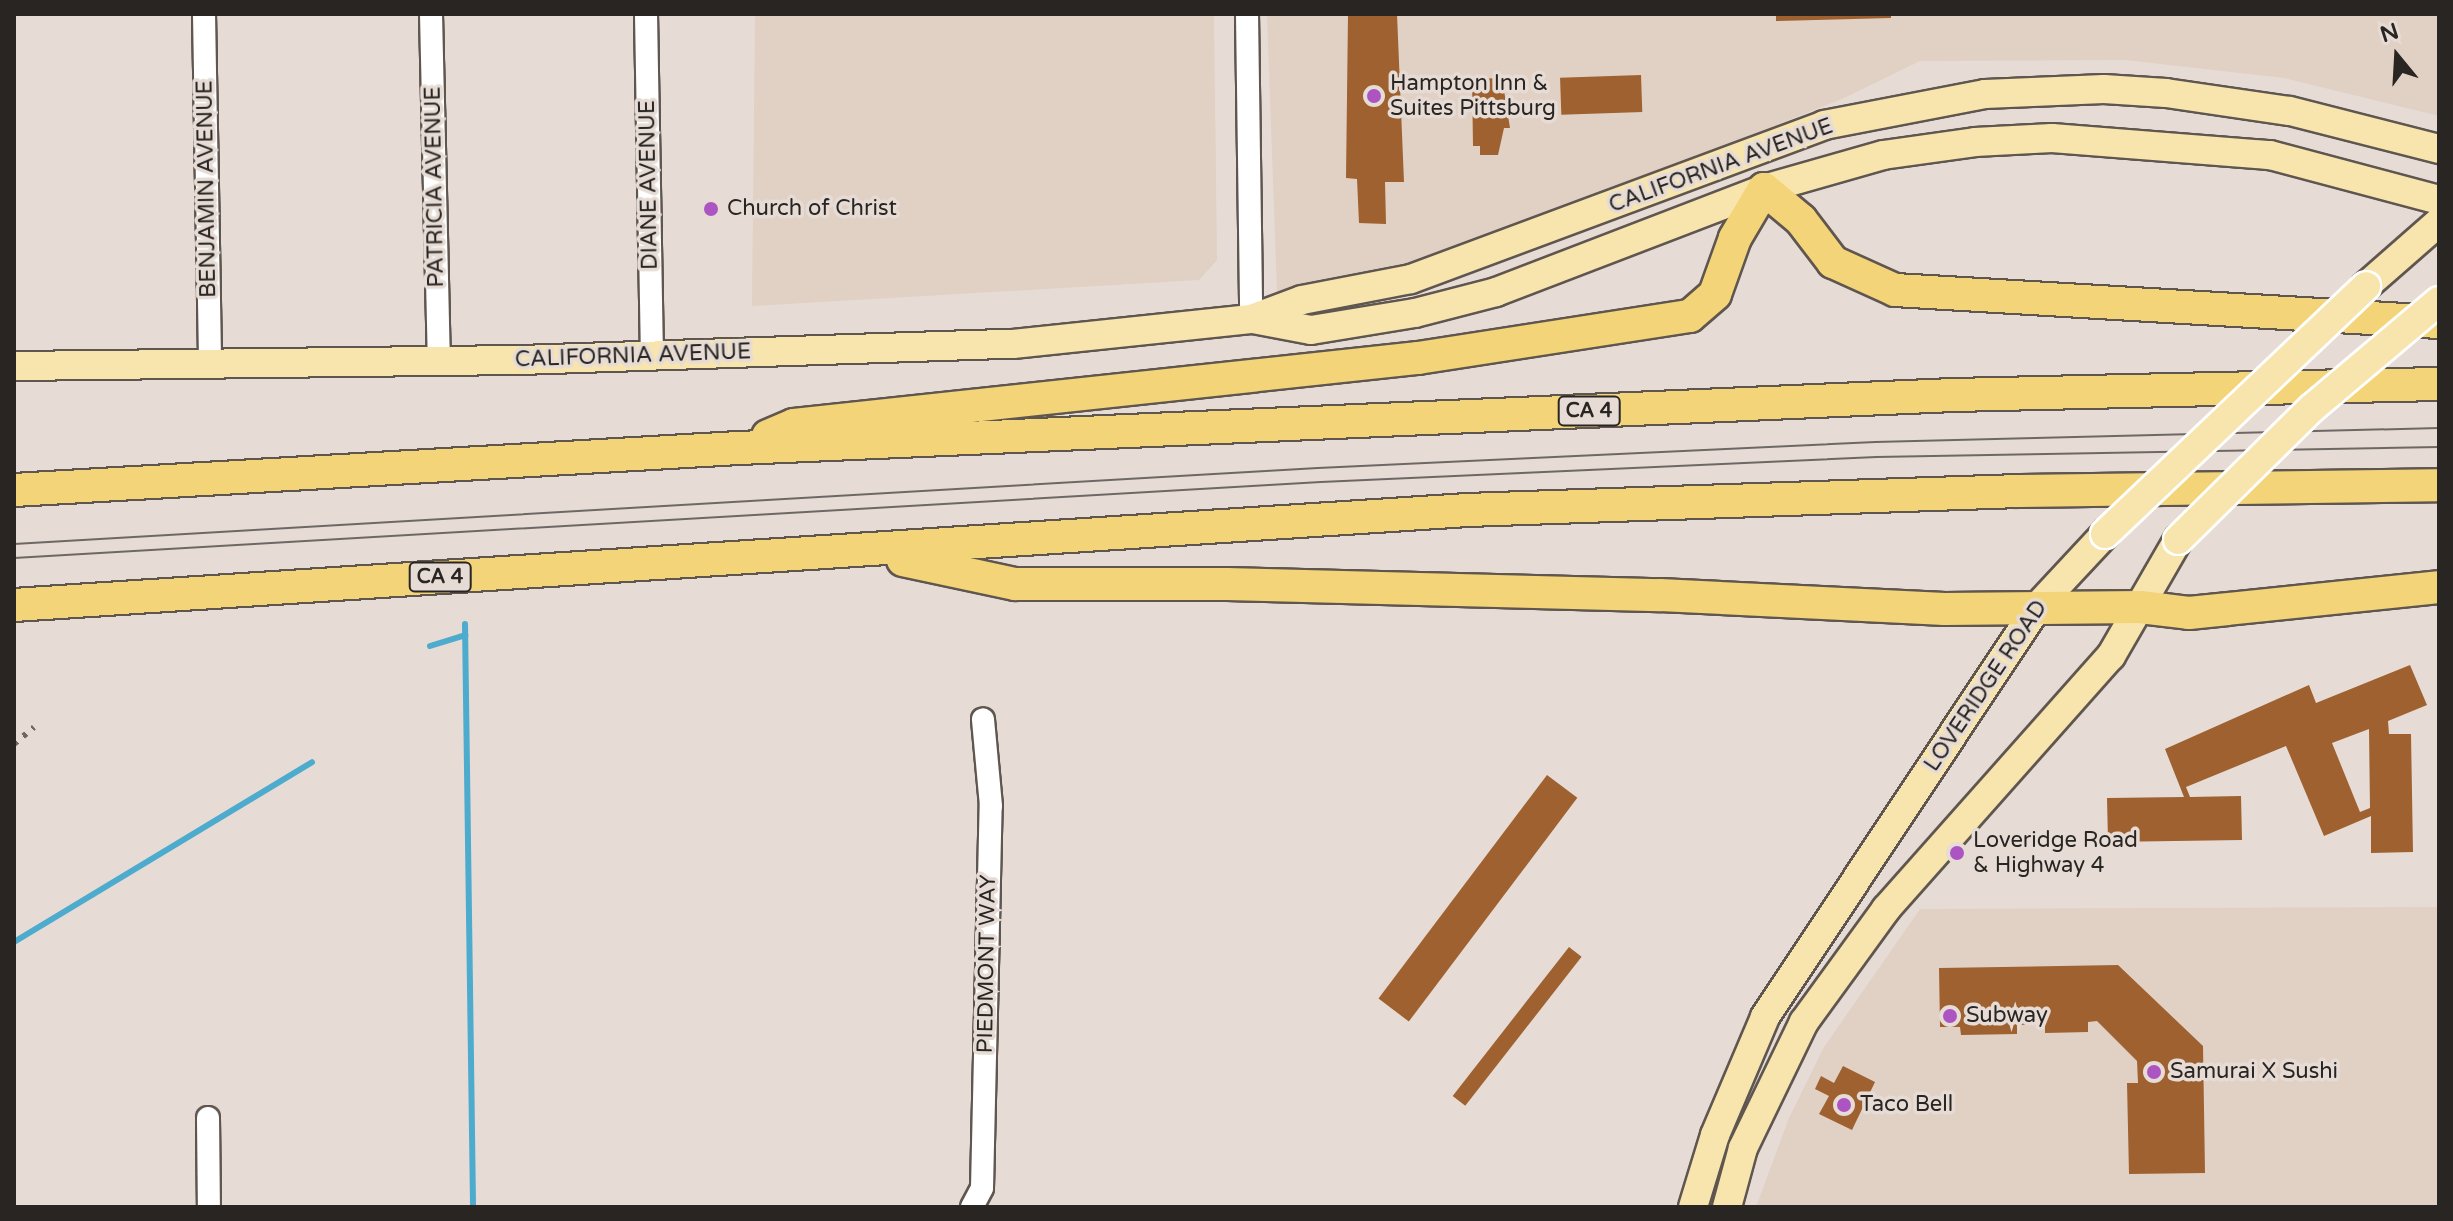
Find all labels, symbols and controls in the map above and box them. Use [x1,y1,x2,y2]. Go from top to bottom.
north arrow [2357,16,2437,96]
text: N [2377,18,2402,48]
place label: Hampton Inn & Suites Pittsburg [1390,70,1556,122]
street label: BENJAMIN AVENUE [192,80,222,298]
street label: PATRICIA AVENUE [420,86,450,288]
marker: Hampton Inn & Suites Pittsburg [1365,87,1383,105]
street label: DIANE AVENUE [634,100,664,270]
street label: CALIFORNIA AVENUE [1605,113,1837,219]
place label: Church of Christ [727,196,897,222]
marker: Church of Christ [702,200,720,218]
street label: CALIFORNIA AVENUE [514,339,752,373]
road number: CA 4 [1557,395,1621,427]
road number: CA 4 [408,561,472,593]
street label: LOVERIDGE ROAD [1919,595,2053,777]
place label: Loveridge Road & Highway 4 [1973,827,2138,878]
marker: Loveridge Road & Highway 4 [1948,844,1966,862]
street label: PIEDMONT WAY [972,874,1002,1054]
place label: Subway [1966,1003,2048,1029]
marker: Subway [1941,1007,1959,1025]
place label: Samurai X Sushi [2170,1059,2338,1085]
marker: Samurai X Sushi [2145,1063,2163,1081]
place label: Taco Bell [1860,1092,1953,1118]
marker: Taco Bell [1835,1096,1853,1114]

